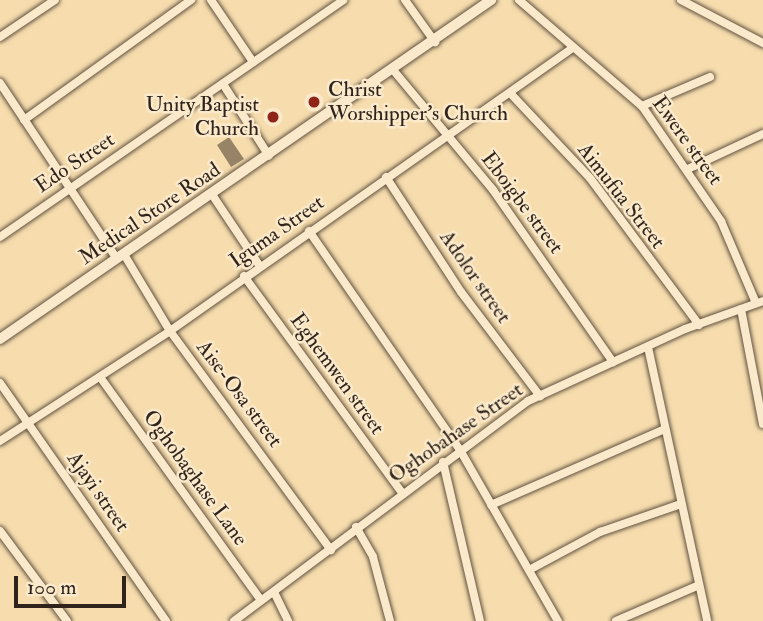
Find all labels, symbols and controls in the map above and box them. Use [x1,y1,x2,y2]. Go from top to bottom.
place label: Christ Worshipper's Church [328,77,508,127]
place label: Unity Baptist Church [146,92,259,142]
street label: Ewere street [646,92,728,190]
marker: Christ Worshipper's Church [306,94,322,110]
marker: Unity Baptist Church [265,109,281,125]
street label: Edo Street [30,127,120,199]
street label: Aimufua Street [572,138,670,254]
street label: Eboigbe street [476,147,568,259]
street label: Medical Store Road [75,157,225,271]
street label: Iguma Street [225,190,329,274]
street label: Adolor street [434,226,516,328]
street label: Eghemwen street [284,308,390,440]
street label: Aise-Osa street [191,336,287,452]
street label: Oghobahase Street [384,377,528,489]
street label: Oghobaghase Lane [137,405,253,551]
street label: Ajayi street [61,447,135,537]
scale bar [18,562,130,606]
text: 100 m [27,574,77,601]

